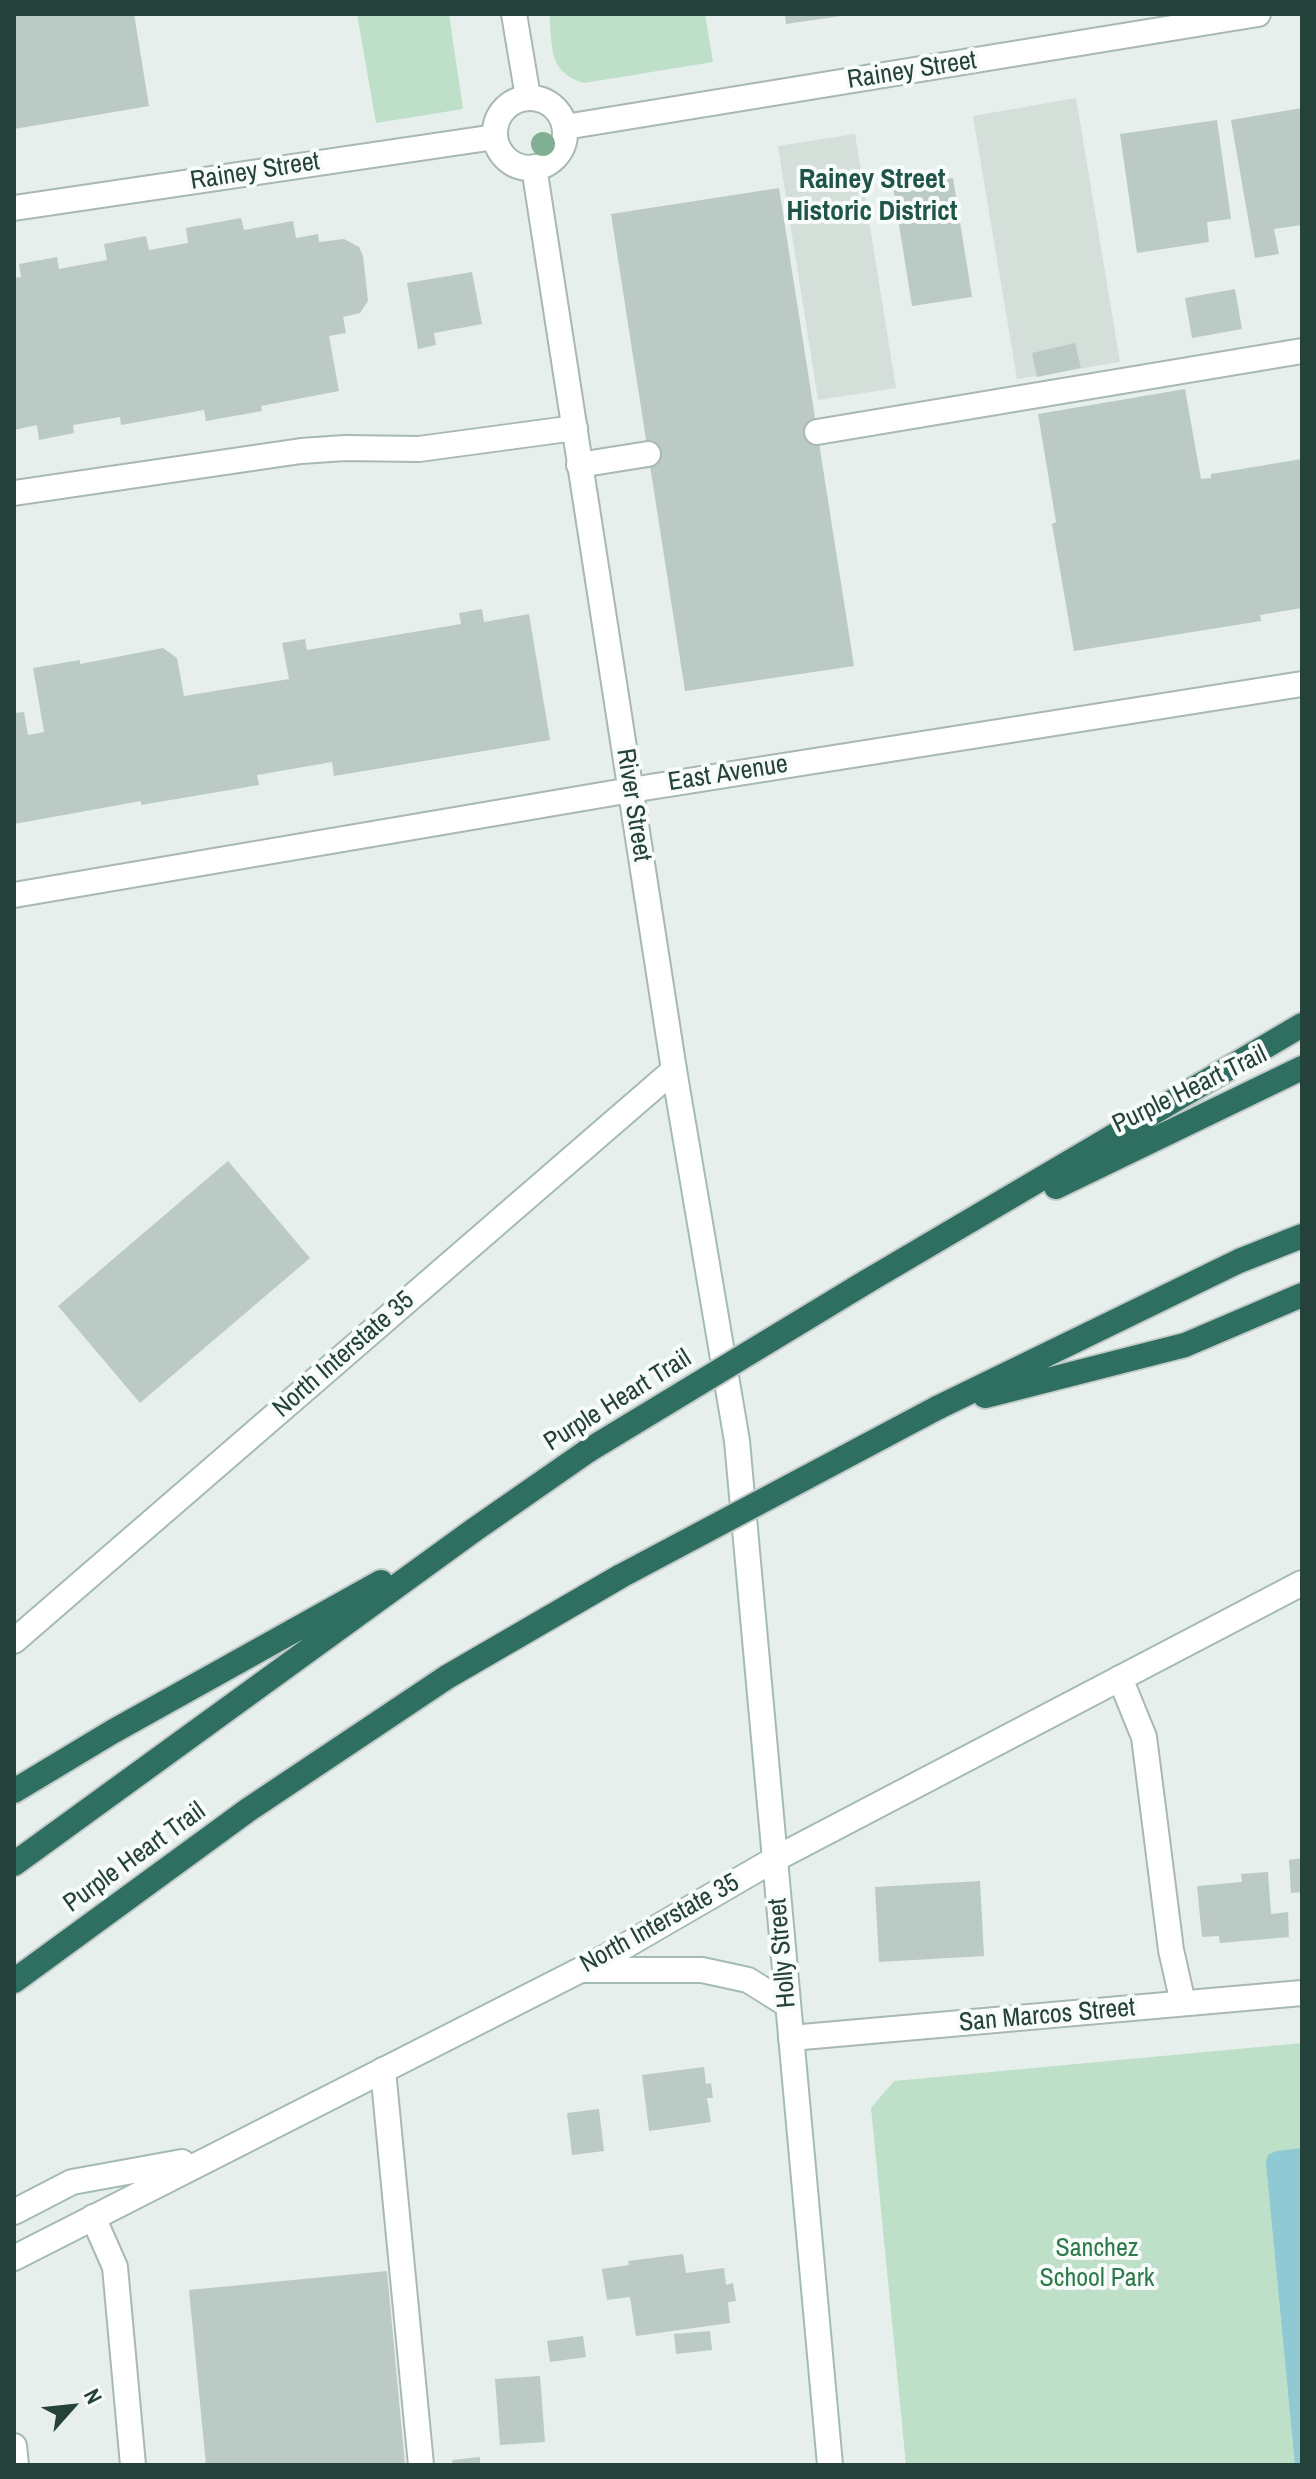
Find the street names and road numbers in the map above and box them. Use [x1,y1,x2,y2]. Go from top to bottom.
street label: Rainey Street [845,45,979,97]
street label: Rainey Street [188,146,322,198]
street label: River Street [609,746,657,864]
street label: East Avenue [666,749,790,799]
street label: Purple Heart Trail [1108,1039,1272,1141]
street label: North Interstate 35 [267,1285,421,1425]
street label: Purple Heart Trail [539,1343,697,1459]
street label: Purple Heart Trail [58,1796,212,1920]
street label: North Interstate 35 [575,1868,745,1980]
street label: Holly Street [763,1897,803,2009]
street label: San Marcos Street [958,1993,1136,2039]

